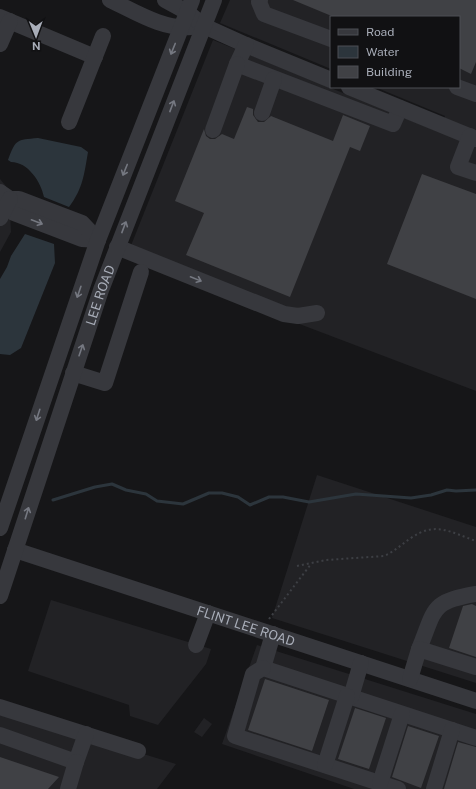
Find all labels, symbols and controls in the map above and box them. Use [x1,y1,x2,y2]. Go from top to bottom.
north arrow [16,16,56,56]
legend [330,16,460,88]
text: Road [366,25,394,39]
text: N [32,40,41,52]
one-way arrow [169,43,176,55]
text: Water [366,45,400,59]
text: Building [366,65,412,79]
one-way arrow [169,101,176,113]
one-way arrow [121,164,129,176]
one-way arrow [30,219,42,227]
one-way arrow [121,222,129,234]
street label: LEE ROAD [82,263,118,327]
one-way arrow [190,275,202,283]
one-way arrow [75,285,83,297]
one-way arrow [77,344,85,356]
one-way arrow [33,409,41,421]
one-way arrow [24,507,31,520]
street label: FLINT LEE ROAD [195,603,297,649]

